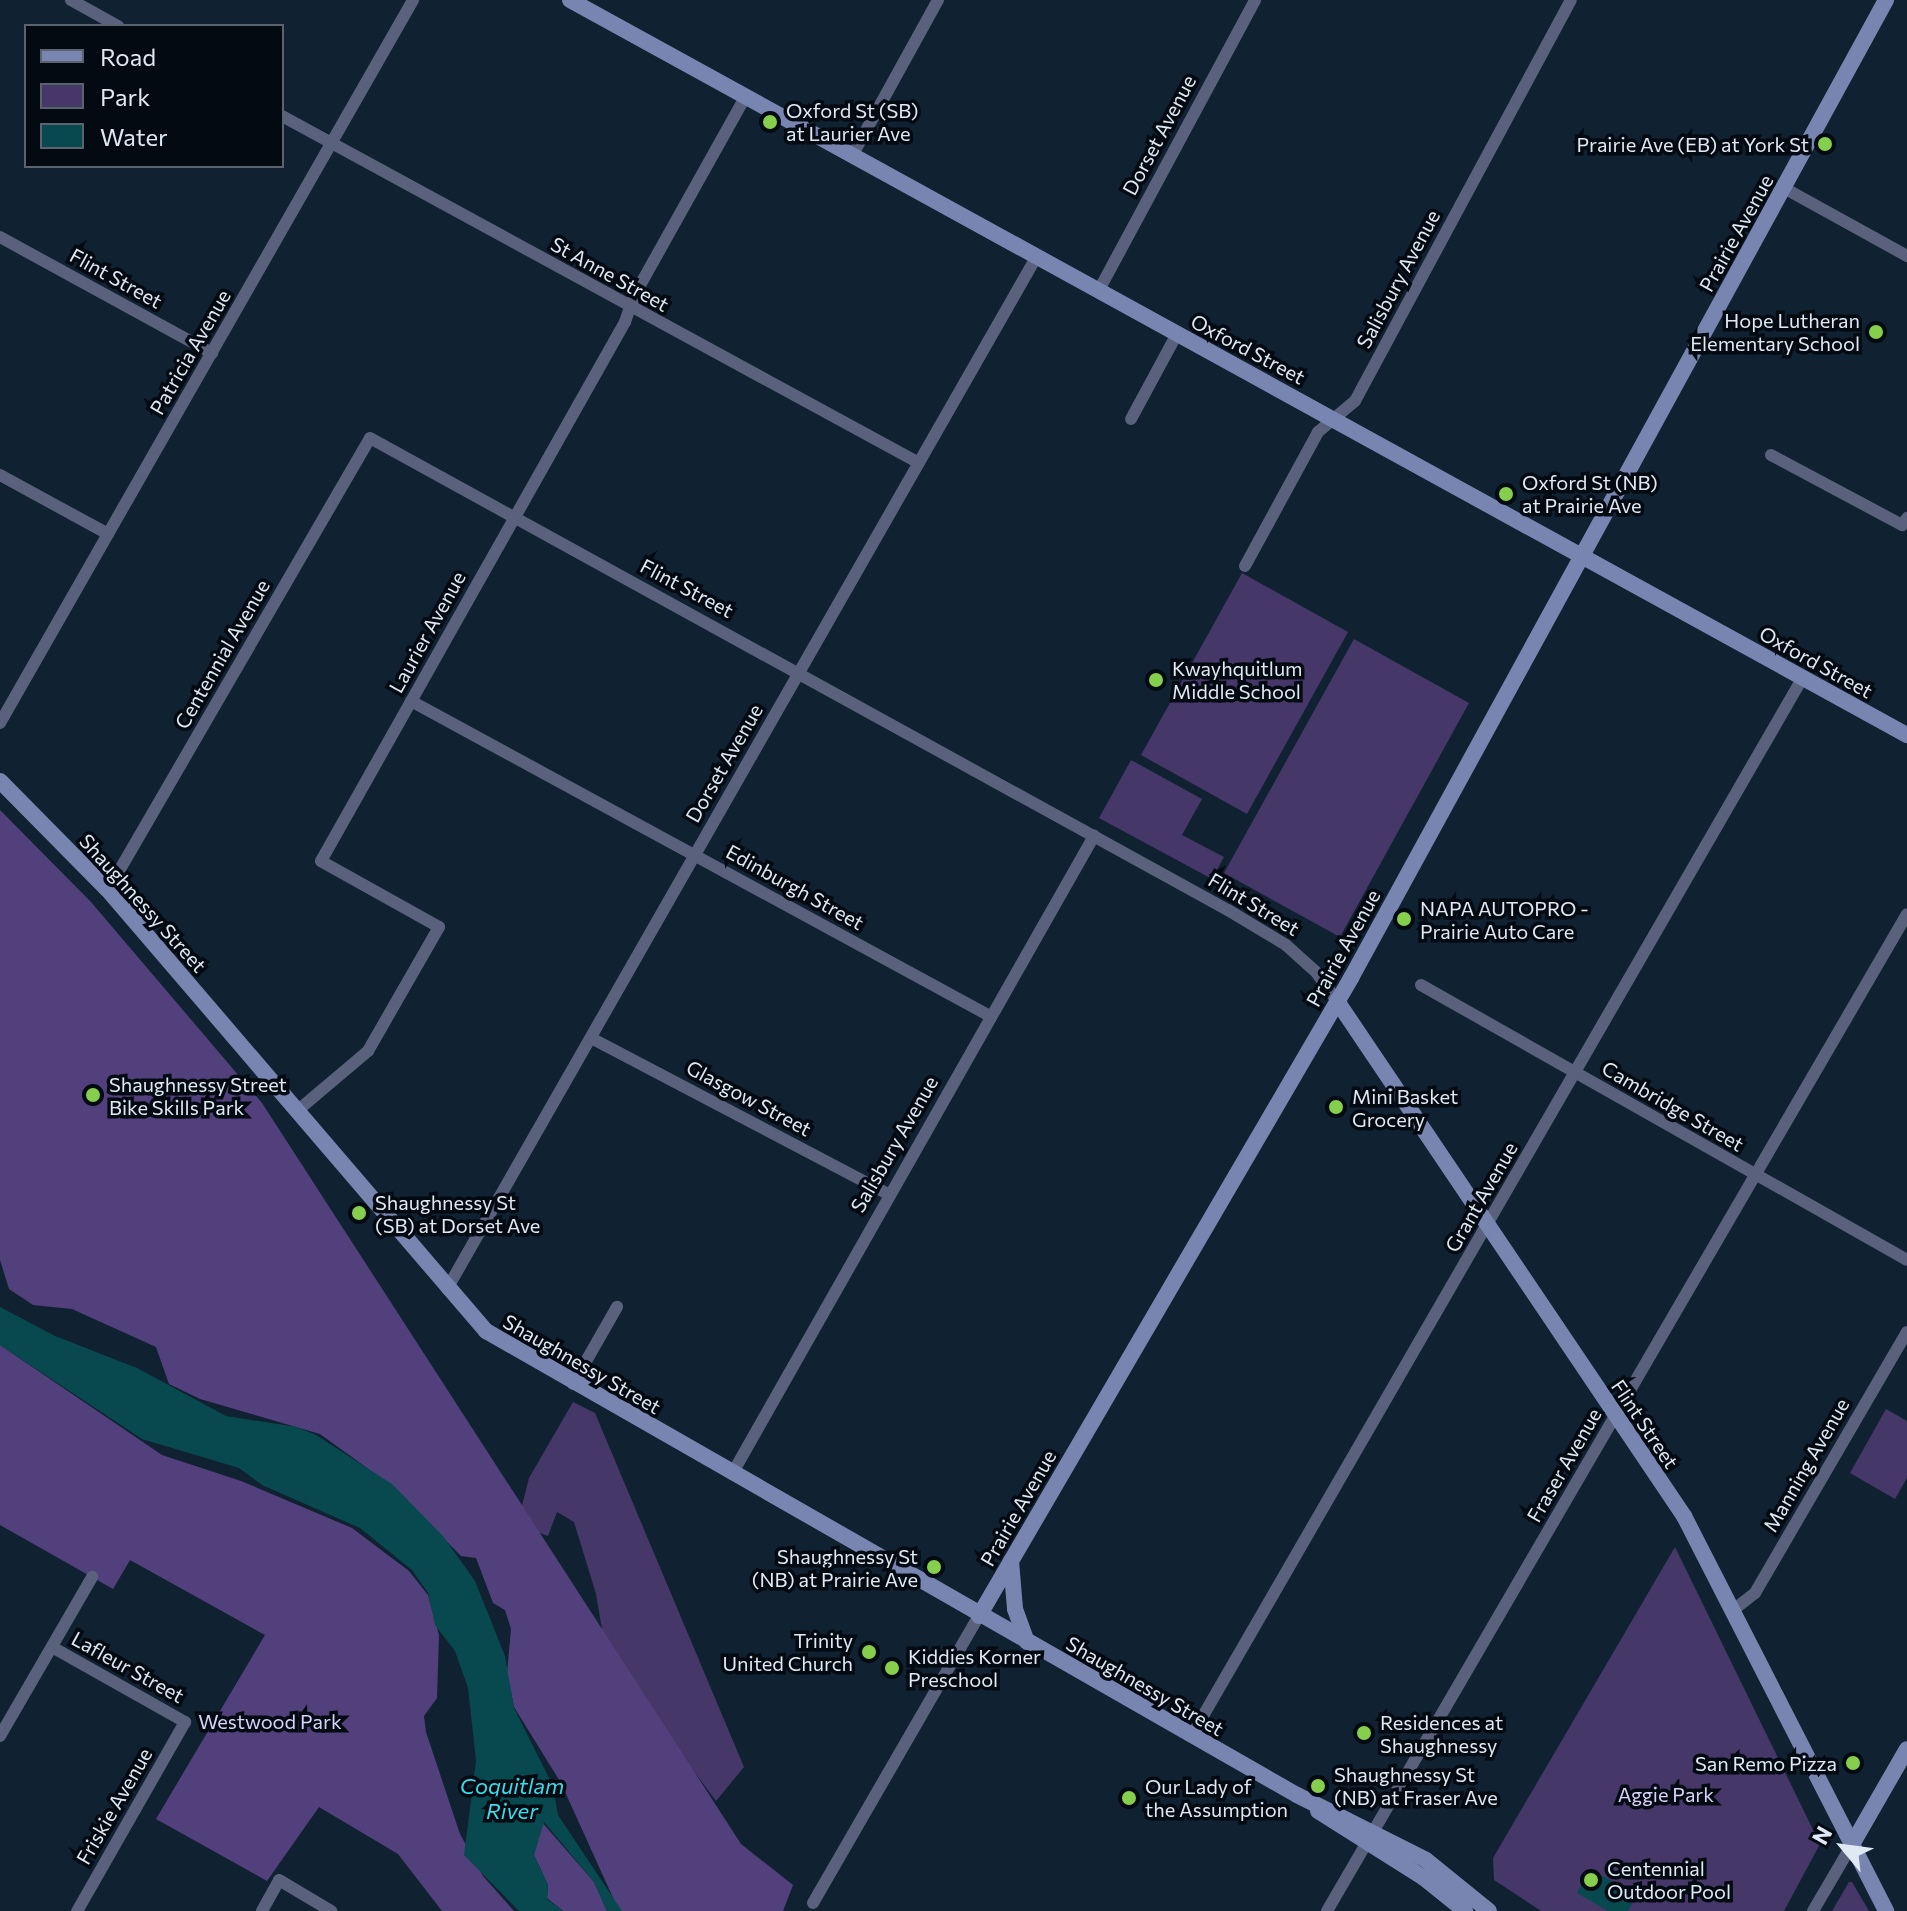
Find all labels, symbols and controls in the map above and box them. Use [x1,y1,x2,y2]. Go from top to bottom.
legend [24,24,284,168]
text: Road [100,42,156,71]
street label: Dorset Avenue [1117,71,1201,199]
text: Park [100,82,150,111]
place label: Oxford St (SB) at Laurier Ave [786,98,918,145]
marker: Oxford St (SB) at Laurier Ave [761,113,779,131]
text: Water [100,122,168,151]
place label: Prairie Ave (EB) at York St [1577,132,1809,156]
marker: Prairie Ave (EB) at York St [1816,135,1834,153]
street label: Prairie Avenue [1694,170,1778,296]
street label: Salisbury Avenue [1351,206,1445,352]
street label: St Anne Street [547,232,673,316]
street label: Flint Street [66,243,166,313]
street label: Patricia Avenue [145,285,235,419]
place label: Hope Lutheran Elementary School [1690,308,1860,355]
street label: Oxford Street [1187,309,1309,389]
marker: Hope Lutheran Elementary School [1867,323,1885,341]
place label: Oxford St (NB) at Prairie Ave [1522,470,1658,517]
marker: Oxford St (NB) at Prairie Ave [1497,485,1515,503]
street label: Flint Street [636,554,738,622]
street label: Laurier Avenue [384,567,470,697]
street label: Centennial Avenue [170,575,274,733]
street label: Oxford Street [1755,621,1877,703]
place label: Kwayhquitlum Middle School [1172,656,1302,703]
marker: Kwayhquitlum Middle School [1147,671,1165,689]
street label: Dorset Avenue [680,700,768,826]
street label: Shaughnessy Street [75,829,211,977]
street label: Edinburgh Street [722,839,868,935]
street label: Flint Street [1204,868,1304,940]
street label: Prairie Avenue [1301,885,1385,1011]
place label: NAPA AUTOPRO - Prairie Auto Care [1420,896,1589,943]
marker: NAPA AUTOPRO - Prairie Auto Care [1395,910,1413,928]
street label: Glasgow Street [682,1055,816,1141]
street label: Cambridge Street [1598,1056,1748,1156]
place label: Shaughnessy Street Bike Skills Park [109,1072,287,1119]
street label: Salisbury Avenue [845,1072,943,1216]
place label: Mini Basket Grocery [1352,1084,1458,1131]
marker: Shaughnessy Street Bike Skills Park [84,1086,102,1104]
marker: Mini Basket Grocery [1327,1098,1345,1116]
street label: Grant Avenue [1440,1138,1522,1256]
place label: Shaughnessy St (SB) at Dorset Ave [375,1190,540,1237]
marker: Shaughnessy St (SB) at Dorset Ave [350,1204,368,1222]
street label: Shaughnessy Street [499,1309,665,1419]
street label: Flint Street [1607,1375,1683,1473]
street label: Manning Avenue [1758,1394,1854,1536]
street label: Fraser Avenue [1522,1404,1606,1526]
street label: Prairie Avenue [975,1446,1061,1570]
place label: Shaughnessy St (NB) at Prairie Ave [752,1544,918,1591]
marker: Shaughnessy St (NB) at Prairie Ave [925,1558,943,1576]
street label: Lafleur Street [68,1626,188,1708]
place label: Trinity United Church [722,1628,853,1675]
street label: Shaughnessy Street [1062,1631,1228,1741]
marker: Trinity United Church [860,1643,878,1661]
place label: Kiddies Korner Preschool [908,1644,1041,1691]
marker: Kiddies Korner Preschool [883,1659,901,1677]
park label: Westwood Park [198,1709,342,1733]
place label: Residences at Shaughnessy [1380,1710,1503,1757]
marker: Residences at Shaughnessy [1355,1724,1373,1742]
street label: Friskie Avenue [71,1744,157,1868]
place label: San Remo Pizza [1695,1751,1837,1775]
marker: San Remo Pizza [1844,1754,1862,1772]
place label: Shaughnessy St (NB) at Fraser Ave [1334,1762,1498,1809]
water label: Coquitlam River [460,1772,564,1824]
place label: Our Lady of the Assumption [1145,1774,1288,1821]
marker: Shaughnessy St (NB) at Fraser Ave [1309,1777,1327,1795]
park label: Aggie Park [1618,1782,1714,1806]
marker: Our Lady of the Assumption [1120,1789,1138,1807]
north arrow [1803,1807,1883,1887]
text: N [1806,1821,1837,1849]
place label: Centennial Outdoor Pool [1607,1856,1731,1903]
marker: Centennial Outdoor Pool [1582,1871,1600,1889]

